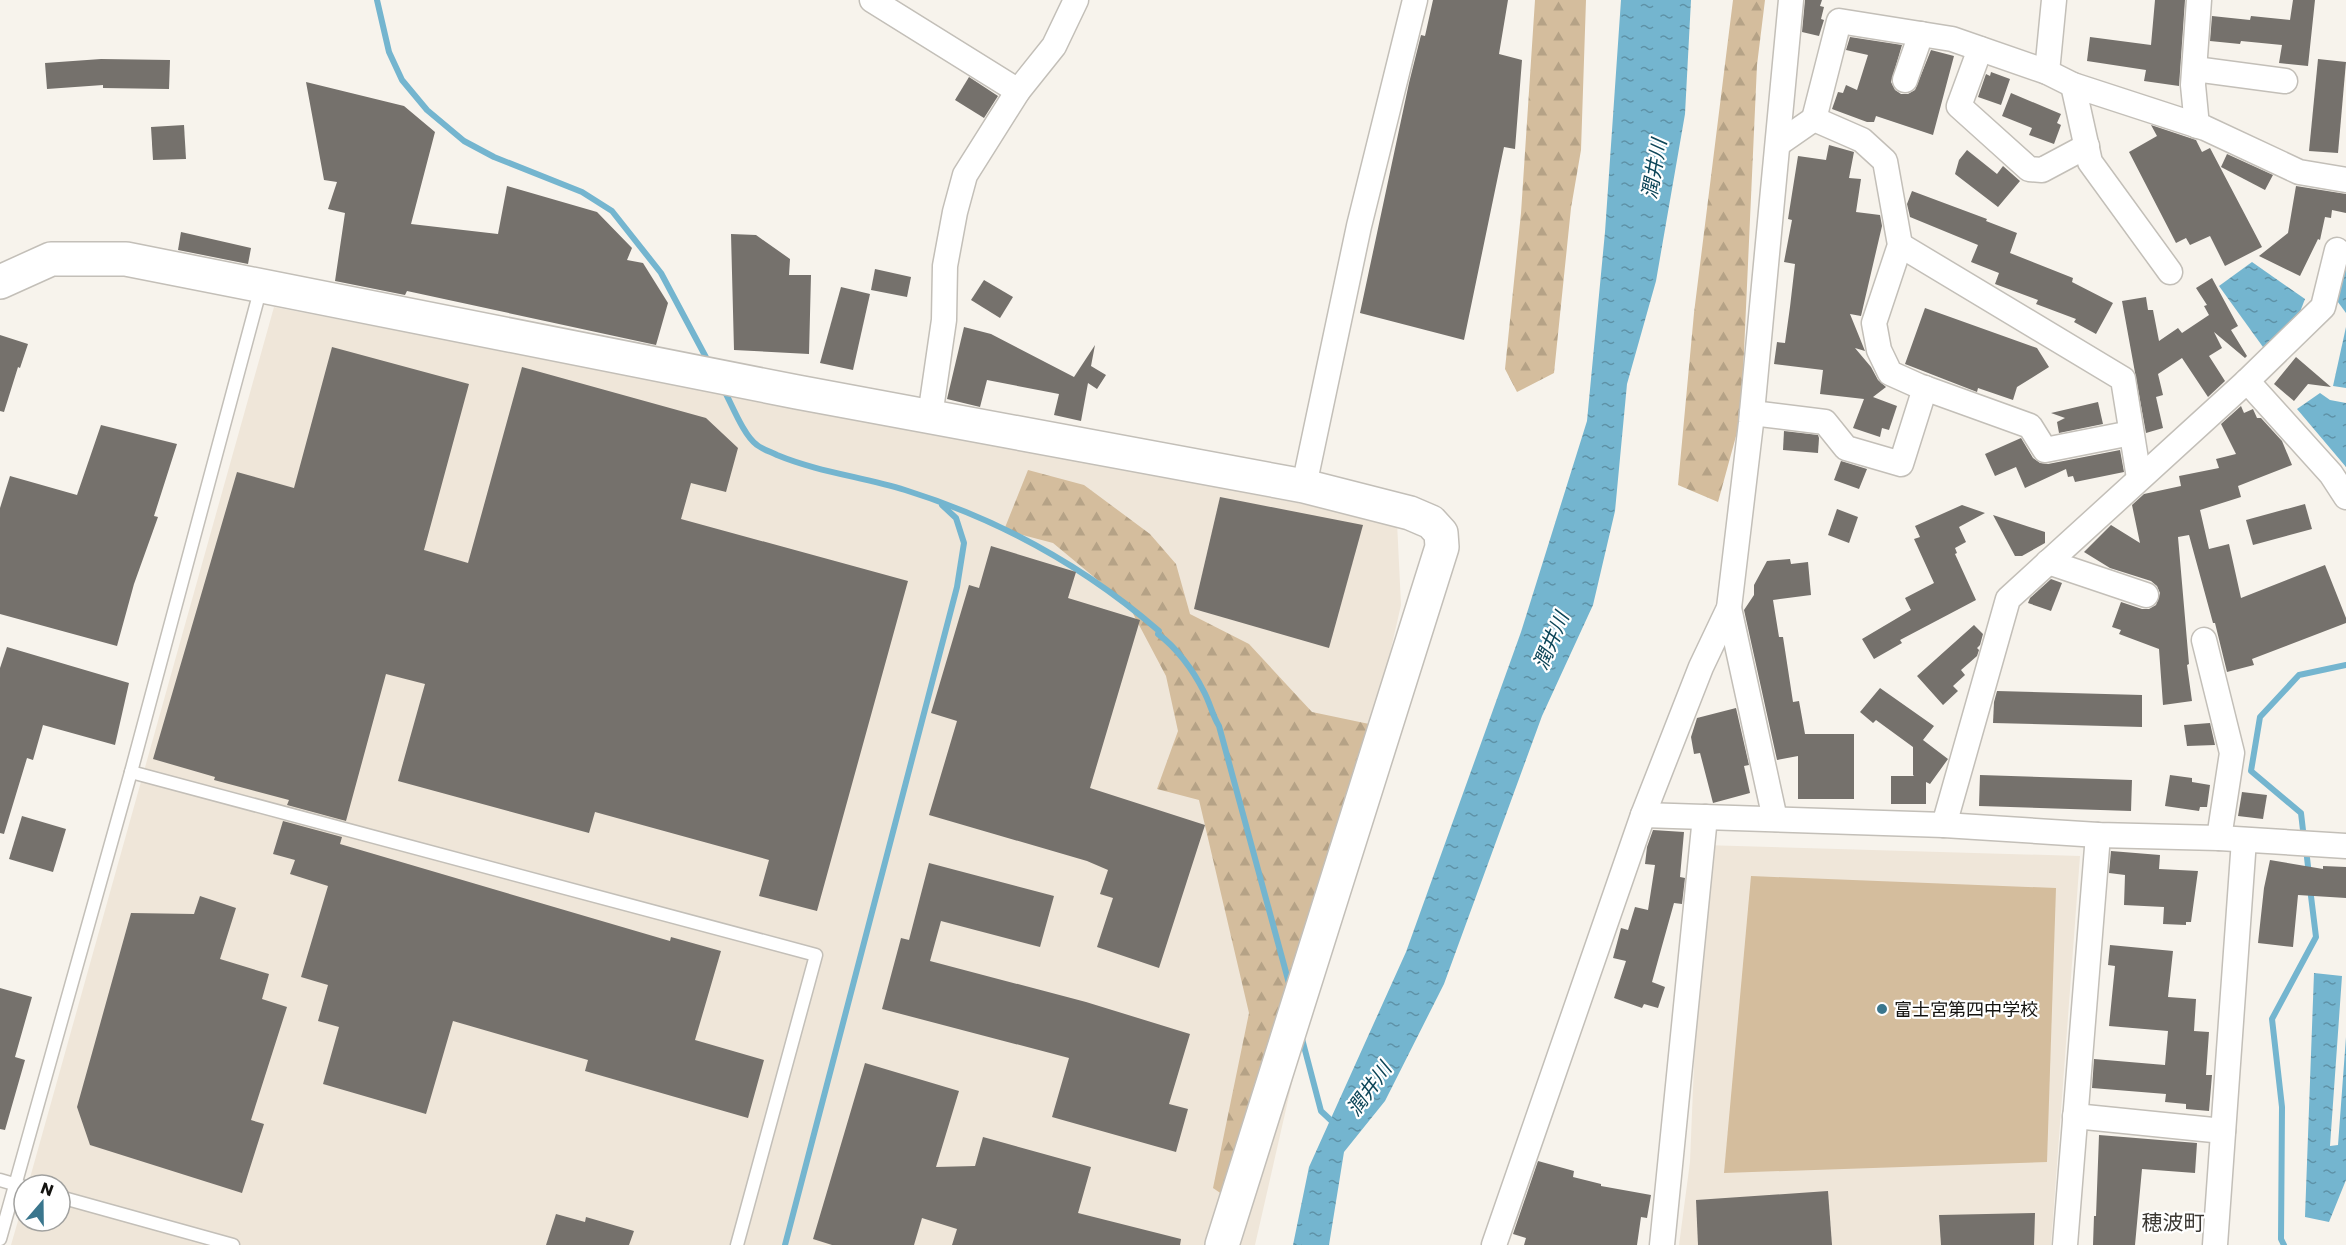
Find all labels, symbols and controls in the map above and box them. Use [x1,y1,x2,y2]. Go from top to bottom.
water label: 潤井川 [1635,135,1673,201]
water label: 潤井川 [1526,606,1576,674]
place label: 富士宮第四中学校 [1894,997,2038,1022]
marker: 富士宮第四中学校 [1875,1002,1889,1016]
water label: 潤井川 [1340,1055,1399,1121]
north arrow [12,1173,72,1233]
text: N [37,1177,57,1202]
district label: 穂波町 [2142,1208,2205,1237]

